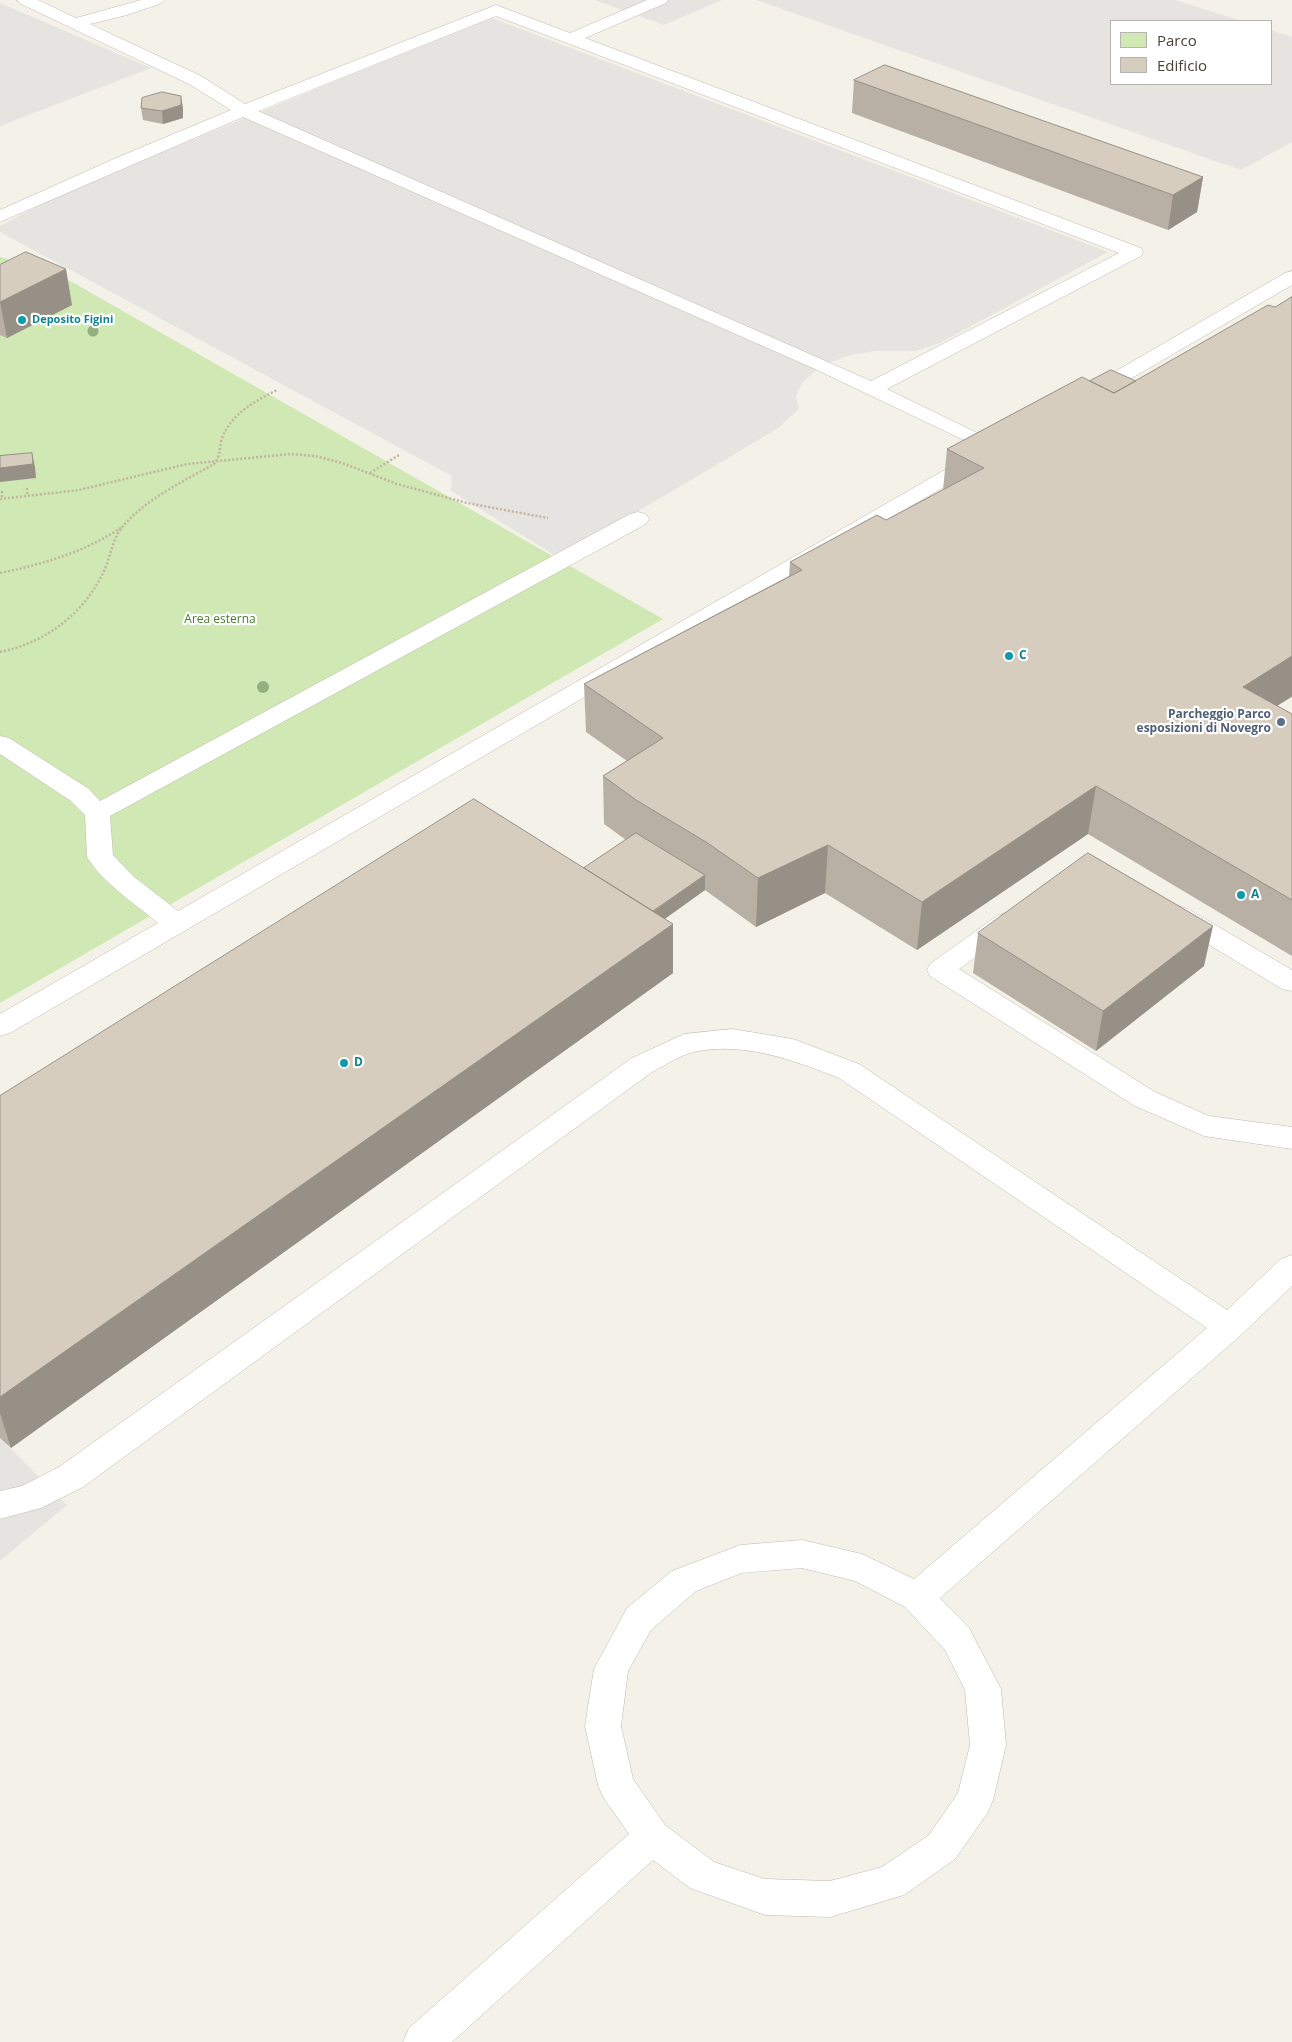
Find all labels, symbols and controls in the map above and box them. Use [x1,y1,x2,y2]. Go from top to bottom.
legend [1110,20,1272,85]
text: Parco [1157,30,1197,50]
text: Edificio [1157,55,1207,75]
place label: Deposito Figini [32,313,113,327]
marker: Deposito Figini [16,314,28,326]
park label: Area esterna [184,613,256,627]
place label: C [1019,649,1027,663]
marker: C [1003,650,1015,662]
place label: Parcheggio Parco esposizioni di Novegro [1137,708,1271,736]
marker: Parcheggio Parco esposizioni di Novegro [1275,716,1287,728]
place label: A [1251,888,1259,902]
marker: A [1235,889,1247,901]
place label: D [354,1056,363,1070]
marker: D [338,1057,350,1069]

